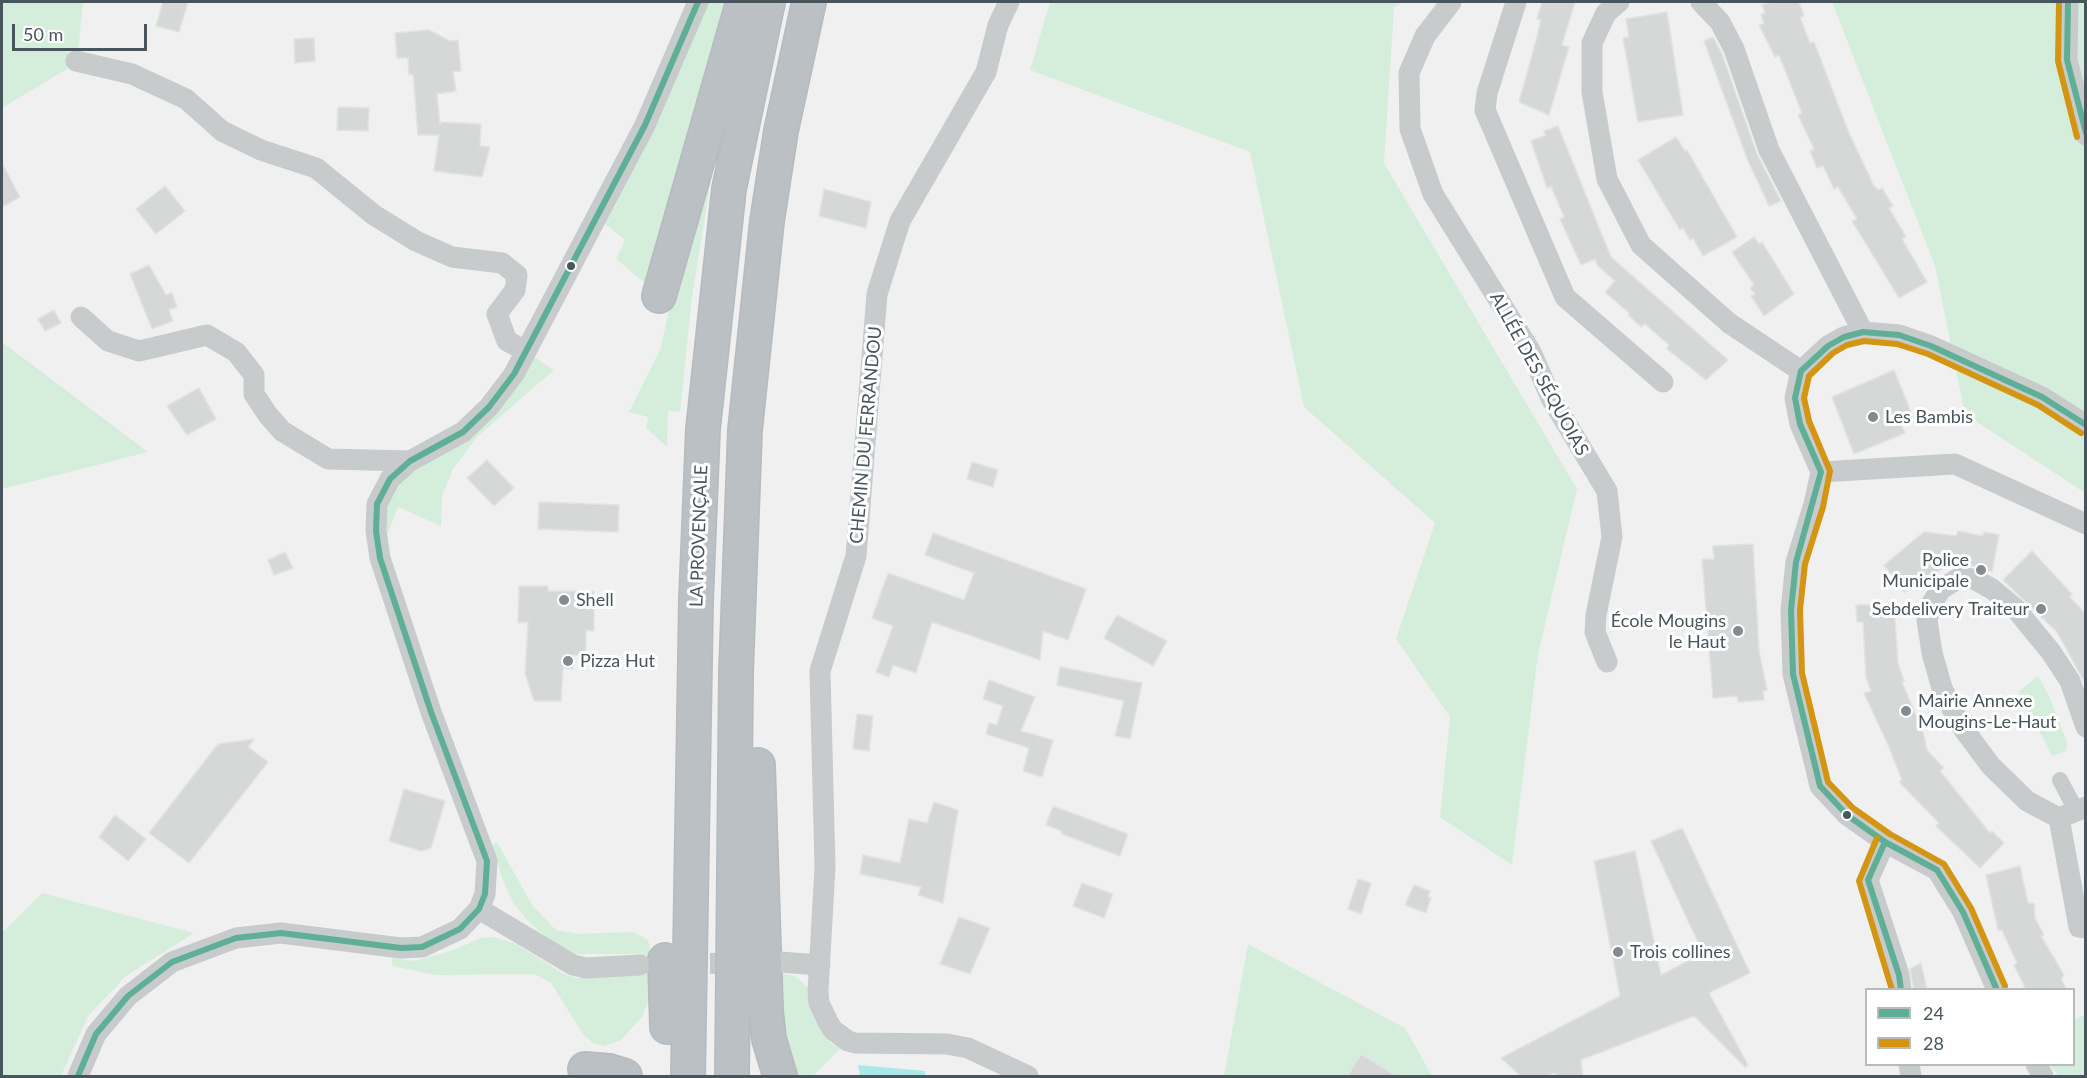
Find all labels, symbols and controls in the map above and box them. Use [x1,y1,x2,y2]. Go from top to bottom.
scale bar [15,12,150,50]
text: 50 m [23,23,63,45]
unlabelled marker [565,260,577,272]
street label: ALLÉE DES SÉQUOIAS [1485,289,1593,459]
street label: CHEMIN DU FERRANDOU [846,325,886,545]
place label: Les Bambis [1885,406,1973,428]
marker: Les Bambis [1866,410,1880,424]
street label: LA PROVENÇALE [686,465,712,607]
place label: Police Municipale [1882,549,1969,592]
marker: Police Municipale [1974,563,1988,577]
place label: Shell [576,589,614,611]
marker: Shell [557,593,571,607]
place label: Sebdelivery Traiteur [1872,598,2029,620]
marker: Sebdelivery Traiteur [2034,602,2048,616]
place label: École Mougins le Haut [1611,610,1726,652]
marker: École Mougins le Haut [1731,624,1745,638]
place label: Pizza Hut [580,650,655,672]
marker: Pizza Hut [561,654,575,668]
place label: Mairie Annexe Mougins-Le-Haut [1918,690,2057,732]
marker: Mairie Annexe Mougins-Le-Haut [1899,704,1913,718]
unlabelled marker [1841,809,1853,821]
place label: Trois collines [1630,941,1731,963]
marker: Trois collines [1611,945,1625,959]
legend [1865,988,2075,1066]
text: 24 [1923,1002,1944,1024]
text: 28 [1923,1032,1944,1054]

